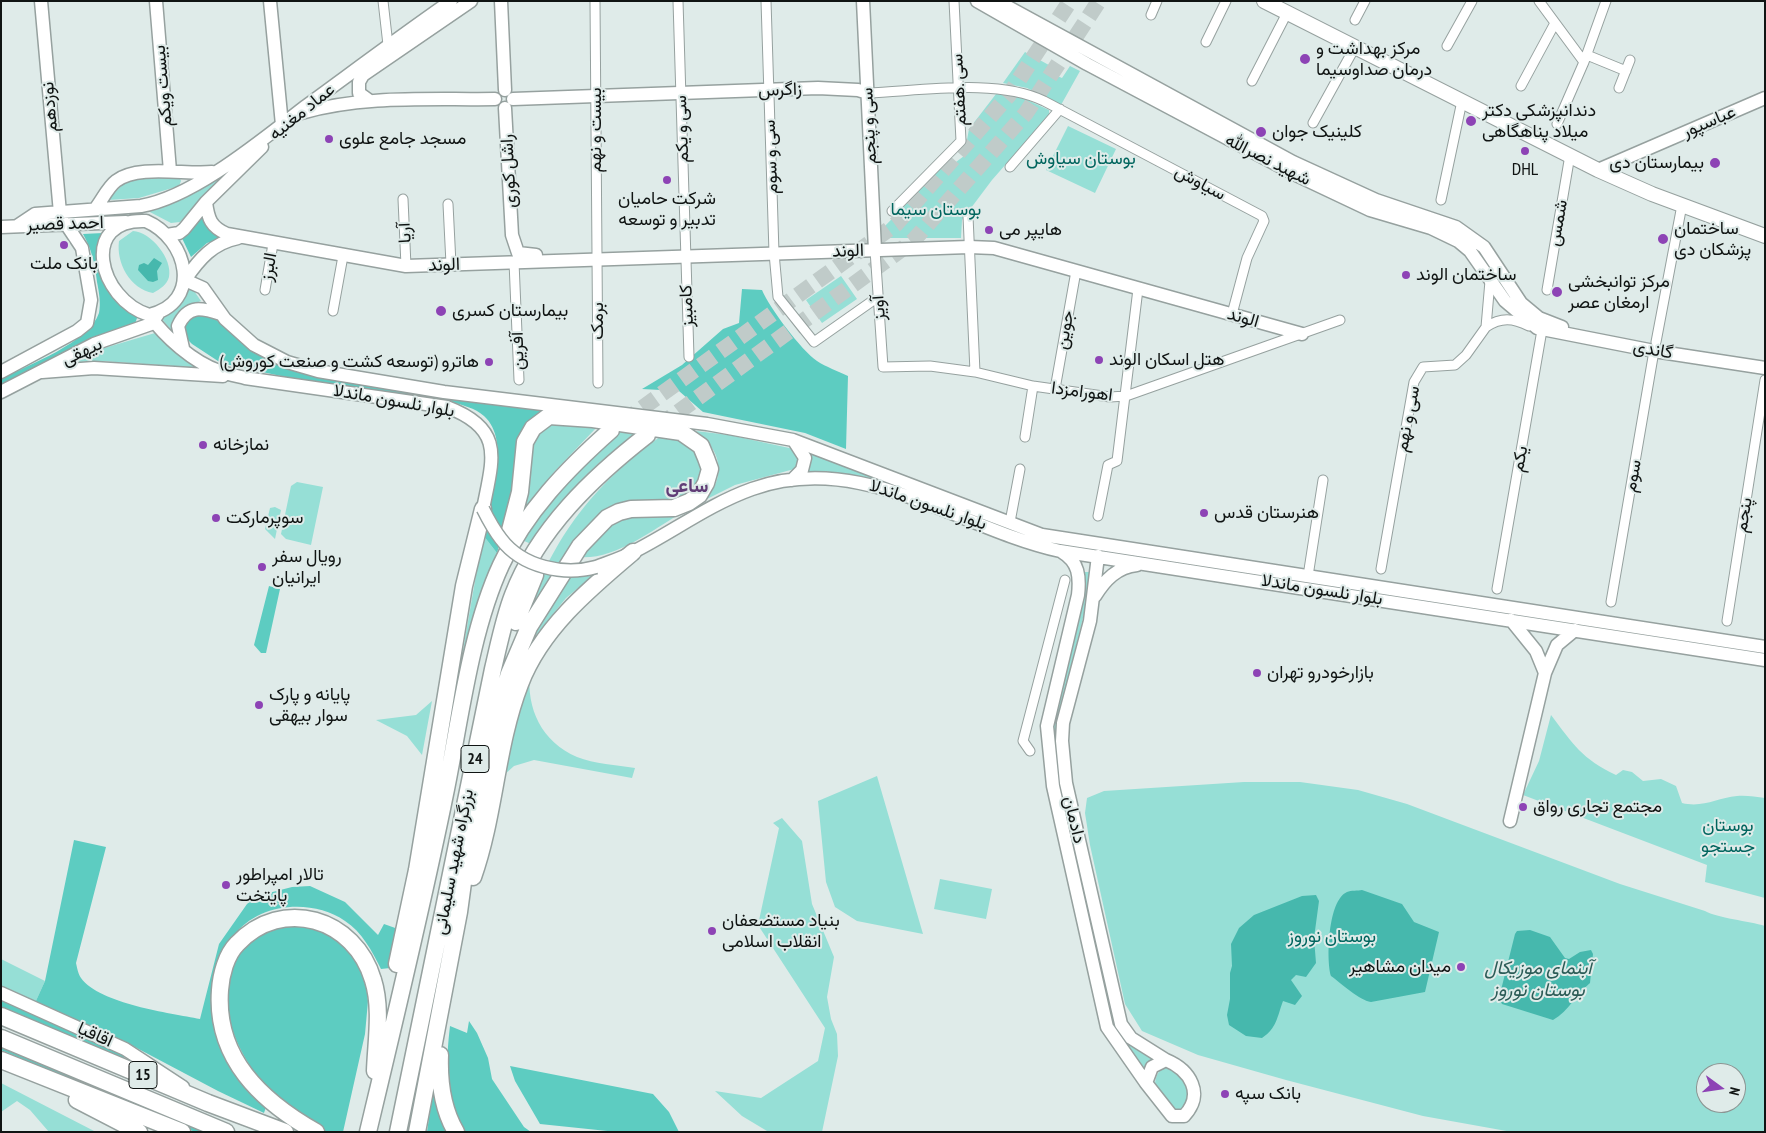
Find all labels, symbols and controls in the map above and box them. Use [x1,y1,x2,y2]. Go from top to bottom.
place label: مرکز بهداشت و درمان صداوسیما [1316,38,1432,80]
street label: بیست ویکم [149,44,177,128]
marker: مرکز بهداشت و درمان صداوسیما [1298,52,1312,66]
street label: سی .هفتم [946,53,972,127]
street label: زاگرس [758,78,802,102]
street label: عماد مغنیه [265,79,339,145]
street label: نوزدهم [37,81,63,133]
street label: سی و پنجم [856,87,882,165]
street label: بیست و نهم [585,88,607,172]
street label: سی و یکم [670,95,694,163]
place label: دندانپزشکی دکتر میلاد پناهگاهی [1482,100,1596,142]
street label: عباسپور [1679,101,1739,143]
marker: دندانپزشکی دکتر میلاد پناهگاهی [1464,114,1478,128]
street label: سی و سوم [759,119,783,195]
place label: کلینیک جوان [1272,121,1362,143]
marker: کلینیک جوان [1254,125,1268,139]
place label: مسجد جامع علوی [339,128,466,150]
street label: شهید نصرالله [1222,129,1314,191]
marker: مسجد جامع علوی [323,133,335,145]
street label: راشل کوری [496,133,522,209]
marker: DHL [1519,145,1531,157]
park label: بوستان سیاوش [1026,148,1136,170]
place label: بیمارستان دی [1609,152,1704,174]
marker: بیمارستان دی [1708,156,1722,170]
place label: DHL [1512,159,1538,181]
street label: سیاوش [1171,161,1229,205]
marker: شرکت حامیان تدبیر و توسعه [661,174,673,186]
place label: شرکت حامیان تدبیر و توسعه [618,188,716,230]
street label: شمس [1543,198,1573,248]
park label: بوستان سیما [891,199,981,221]
street label: احمد قصیر [26,212,104,236]
place label: ساختمان پزشکان دی [1674,218,1751,260]
place label: هایپر می [999,219,1062,241]
street label: آریا [394,222,416,244]
marker: هایپر می [983,224,995,236]
marker: ساختمان پزشکان دی [1656,232,1670,246]
marker: بانک ملت [58,239,70,251]
street label: الوند [832,240,864,262]
street label: البرز [256,251,282,283]
place label: بانک ملت [30,253,98,275]
street label: الوند [428,254,460,276]
place label: ساختمان الوند [1416,264,1517,286]
marker: ساختمان الوند [1400,269,1412,281]
place label: مرکز توانبخشی ارمغان عصر [1568,271,1670,314]
street label: کامبیز [675,284,699,328]
marker: مرکز توانبخشی ارمغان عصر [1550,285,1564,299]
street label: آویز [867,295,891,321]
place label: بیمارستان کسری [452,300,568,322]
street label: برمک [587,302,609,340]
street label: الوند [1225,303,1261,333]
marker: بیمارستان کسری [434,304,448,318]
street label: جوین [1051,309,1079,351]
street label: آفرین [507,331,529,371]
street label: بیهقی [58,333,106,371]
street label: گاندی [1631,336,1675,364]
place label: هتل اسکان الوند [1109,349,1225,371]
place label: هاترو (توسعه کشت و صنعت کوروش) [220,351,479,373]
marker: هتل اسکان الوند [1093,354,1105,366]
marker: هاترو (توسعه کشت و صنعت کوروش) [483,356,495,368]
street label: اهورامزدا [1050,378,1114,406]
street label: بلوار نلسون ماندلا [332,380,456,422]
street label: سی و نهم [1391,384,1425,454]
place label: نمازخانه [213,434,269,456]
marker: نمازخانه [197,439,209,451]
street label: یکم [1507,444,1533,474]
street label: سوم [1620,458,1646,494]
street label: بلوار نلسون ماندلا [867,475,989,535]
district label: ساعی [665,476,709,498]
street label: پنجم [1731,496,1757,534]
place label: هنرستان قدس [1214,502,1319,524]
place label: سوپرمارکت [226,507,303,529]
marker: هنرستان قدس [1198,507,1210,519]
marker: سوپرمارکت [210,512,222,524]
place label: رویال سفر ایرانیان [272,546,342,588]
marker: رویال سفر ایرانیان [256,561,268,573]
street label: بلوار نلسون ماندلا [1260,570,1384,610]
place label: بازارخودرو تهران [1267,662,1374,684]
marker: بازارخودرو تهران [1251,667,1263,679]
place label: پایانه و پارک سوار بیهقی [269,684,350,726]
marker: پایانه و پارک سوار بیهقی [253,699,265,711]
road number: 24 [461,746,489,772]
street label: بزرگراه شهید سلیمانی [429,787,479,937]
street label: دادمان [1058,794,1090,846]
place label: مجتمع تجاری رواق [1533,796,1662,818]
marker: مجتمع تجاری رواق [1517,801,1529,813]
park label: بوستان جستجو [1701,815,1755,858]
place label: تالار امپراطور پایتخت [236,864,324,906]
marker: تالار امپراطور پایتخت [220,879,232,891]
place label: بنیاد مستضعفان انقلاب اسلامی [722,910,840,952]
marker: بنیاد مستضعفان انقلاب اسلامی [706,925,718,937]
park label: بوستان نوروز [1288,926,1376,948]
place label: میدان مشاهیر [1349,956,1451,978]
water label: آبنمای موزیکال بوستان نوروز [1484,958,1592,1002]
marker: میدان مشاهیر [1455,961,1467,973]
street label: اقاقیا [74,1018,116,1052]
road number: 15 [129,1062,157,1088]
north arrow [1696,1063,1746,1113]
place label: بانک سپه [1235,1083,1301,1105]
text: N [1725,1086,1744,1097]
marker: بانک سپه [1219,1088,1231,1100]

